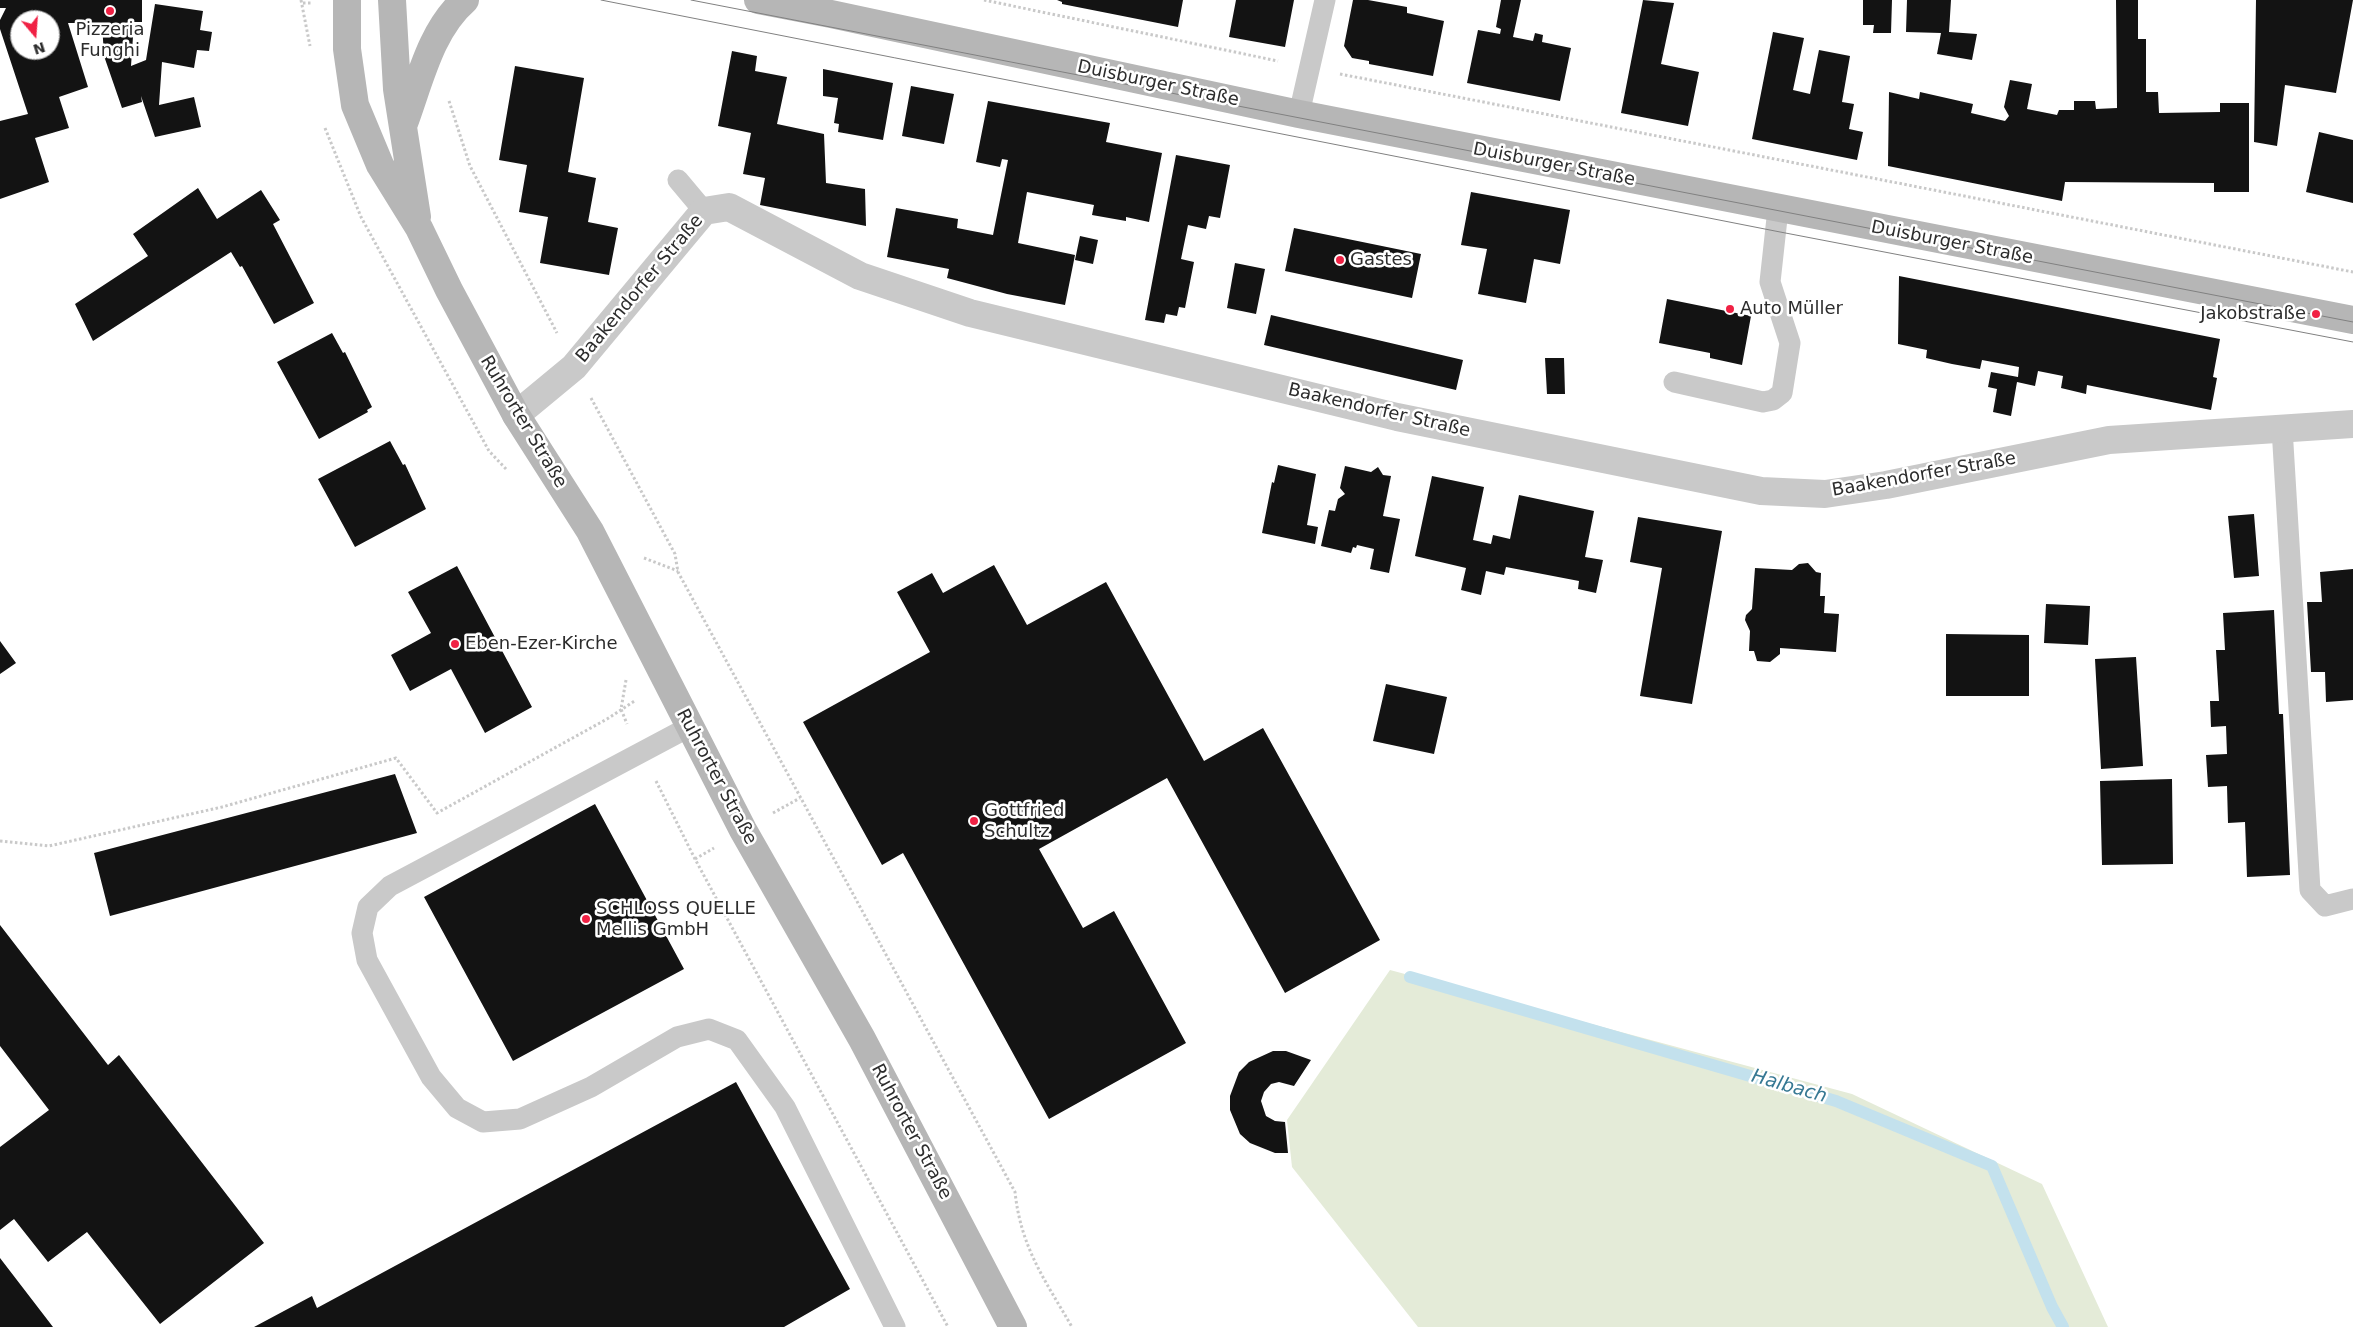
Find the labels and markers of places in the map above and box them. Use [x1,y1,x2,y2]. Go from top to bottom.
marker: Pizzeria Funghi [104,5,116,17]
place label: Pizzeria Funghi [76,19,144,62]
place label: Gastes [1350,249,1412,271]
marker: Gastes [1334,254,1346,266]
place label: Auto Müller [1740,298,1843,320]
marker: Auto Müller [1724,303,1736,315]
place label: Jakobstraße [2200,303,2306,325]
marker: Jakobstraße [2310,308,2322,320]
place label: Eben-Ezer-Kirche [465,633,618,655]
marker: Eben-Ezer-Kirche [449,638,461,650]
place label: Gottfried Schultz [984,800,1064,842]
marker: Gottfried Schultz [968,815,980,827]
place label: SCHLOSS QUELLE Mellis GmbH [596,898,756,941]
marker: SCHLOSS QUELLE Mellis GmbH [580,913,592,925]

